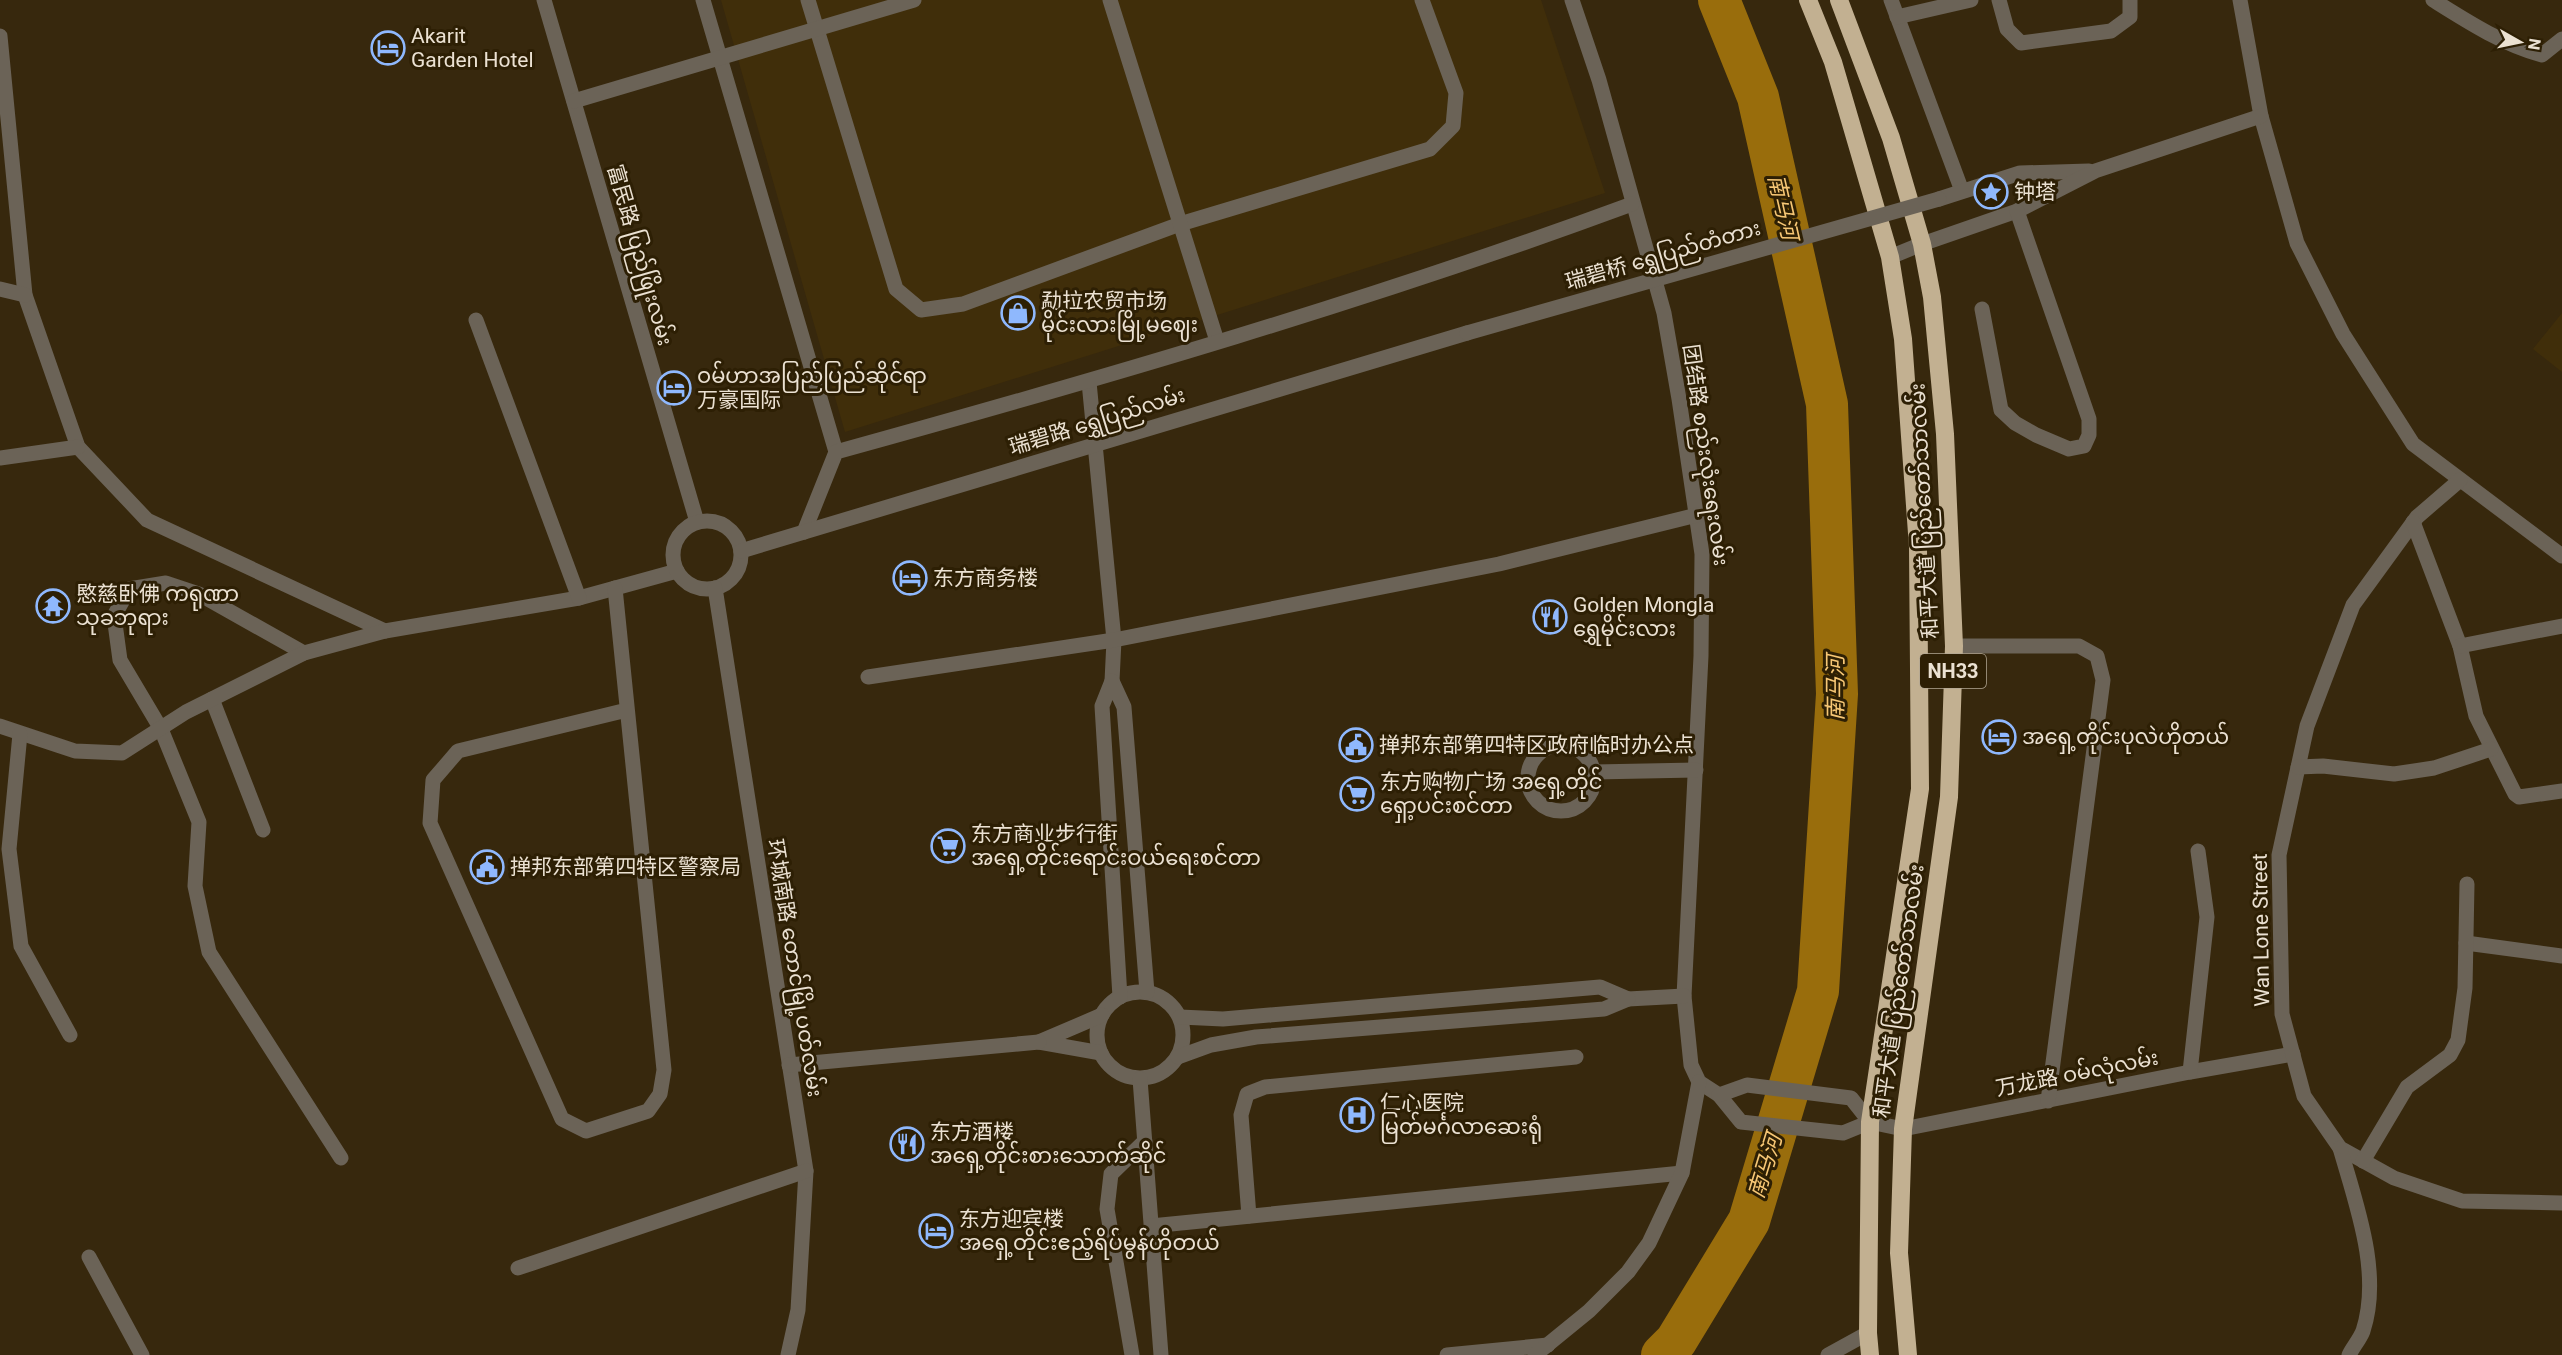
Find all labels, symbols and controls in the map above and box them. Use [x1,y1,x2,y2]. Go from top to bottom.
north arrow [2490,12,2550,72]
place label: Akarit Garden Hotel [411,24,534,72]
hotel icon: Akarit Garden Hotel [370,30,406,66]
text: N [2524,37,2545,51]
street label: 富民路 ပြည်ဖြိုးလမ်း [598,161,681,350]
water label: 南马河 [1763,172,1804,246]
place icon: 钟塔 [1973,174,2009,210]
place label: 钟塔 [2014,180,2056,204]
street label: 瑞碧桥 ရွှေပြည်တံတား [1562,212,1765,299]
place label: 勐拉农贸市场 မိုင်းလားမြို့မဈေး [1041,289,1198,342]
shop icon: 勐拉农贸市场 မိုင်းလားမြို့မဈေး [1000,295,1036,331]
street label: 团结路 စည်းလုံးရေးလမ်း [1674,342,1737,568]
place label: ဝမ်ဟာအပြည်ပြည်ဆိုင်ရာ 万豪国际 [697,360,927,412]
hotel icon: ဝမ်ဟာအပြည်ပြည်ဆိုင်ရာ 万豪国际 [656,370,692,406]
street label: 瑞碧路 ရွှေပြည်လမ်း [1005,379,1190,464]
street label: 和平大道 ပြည်တော်သာလမ်း [1901,382,1948,640]
hotel icon: 东方商务楼 [892,560,928,596]
place label: 东方商务楼 [933,566,1038,590]
place label: 愍慈卧佛 ကရုဏာ သုခဘုရား [76,582,239,635]
temple icon: 愍慈卧佛 ကရုဏာ သုခဘုရား [35,588,71,624]
place label: Golden Mongla ရွှေမိုင်းလား [1573,593,1714,646]
restaurant icon: Golden Mongla ရွှေမိုင်းလား [1532,599,1568,635]
water label: 南马河 [1823,651,1848,721]
road number: NH33 [1920,654,1986,688]
hotel icon: အရှေ့တိုင်းပုလဲဟိုတယ် [1981,719,2017,755]
place label: အရှေ့တိုင်းပုလဲဟိုတယ် [2022,721,2229,754]
public building icon: 掸邦东部第四特区政府临时办公点 [1338,727,1374,763]
place label: 掸邦东部第四特区政府临时办公点 [1379,733,1694,757]
place label: 东方购物广场 အရှေ့တိုင် ရှော့ပင်းစင်တာ [1380,766,1602,823]
supermarket icon: 东方购物广场 အရှေ့တိုင် ရှော့ပင်းစင်တာ [1339,776,1375,812]
place label: 东方商业步行街 အရှေ့တိုင်းရောင်းဝယ်ရေးစင်တာ [971,822,1261,875]
supermarket icon: 东方商业步行街 အရှေ့တိုင်းရောင်းဝယ်ရေးစင်တာ [930,828,966,864]
street label: 环城南路 တောင်မြို့ပတ်လမ်း [758,837,831,1099]
public building icon: 掸邦东部第四特区警察局 [469,849,505,885]
street label: Wan Lone Street [2248,853,2274,1007]
place label: 掸邦东部第四特区警察局 [510,855,741,879]
street label: 和平大道 ပြည်တော်သာလမ်း [1865,862,1934,1120]
street label: 万龙路 ဝမ်လုံလမ်း [1993,1042,2161,1105]
place label: 仁心医院 မြတ်မင်္ဂလာဆေးရုံ [1380,1091,1542,1144]
hospital icon: 仁心医院 မြတ်မင်္ဂလာဆေးရုံ [1339,1097,1375,1133]
place label: 东方酒楼 အရှေ့တိုင်းစားသောက်ဆိုင် [930,1120,1167,1173]
restaurant icon: 东方酒楼 အရှေ့တိုင်းစားသောက်ဆိုင် [889,1126,925,1162]
water label: 南马河 [1743,1127,1788,1201]
place label: 东方迎宾楼 အရှေ့တိုင်းဧည့်ရိပ်မွန်ဟိုတယ် [959,1207,1220,1260]
hotel icon: 东方迎宾楼 အရှေ့တိုင်းဧည့်ရိပ်မွန်ဟိုတယ် [918,1213,954,1249]

